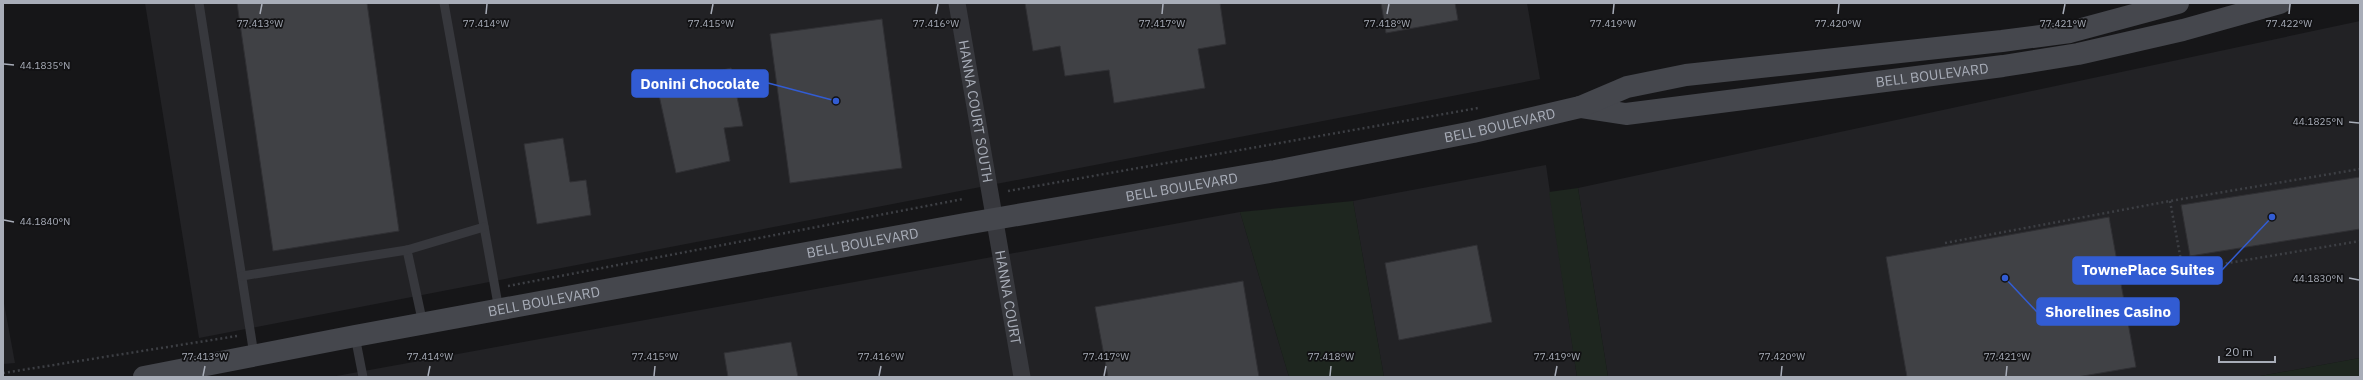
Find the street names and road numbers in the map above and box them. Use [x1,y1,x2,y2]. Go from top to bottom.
street label: HANNA COURT SOUTH [955,39,997,184]
street label: BELL BOULEVARD [1875,59,1989,91]
street label: BELL BOULEVARD [1443,104,1557,146]
street label: BELL BOULEVARD [1124,169,1239,205]
street label: BELL BOULEVARD [805,224,920,262]
street label: HANNA COURT [991,249,1025,346]
street label: BELL BOULEVARD [486,282,601,320]

